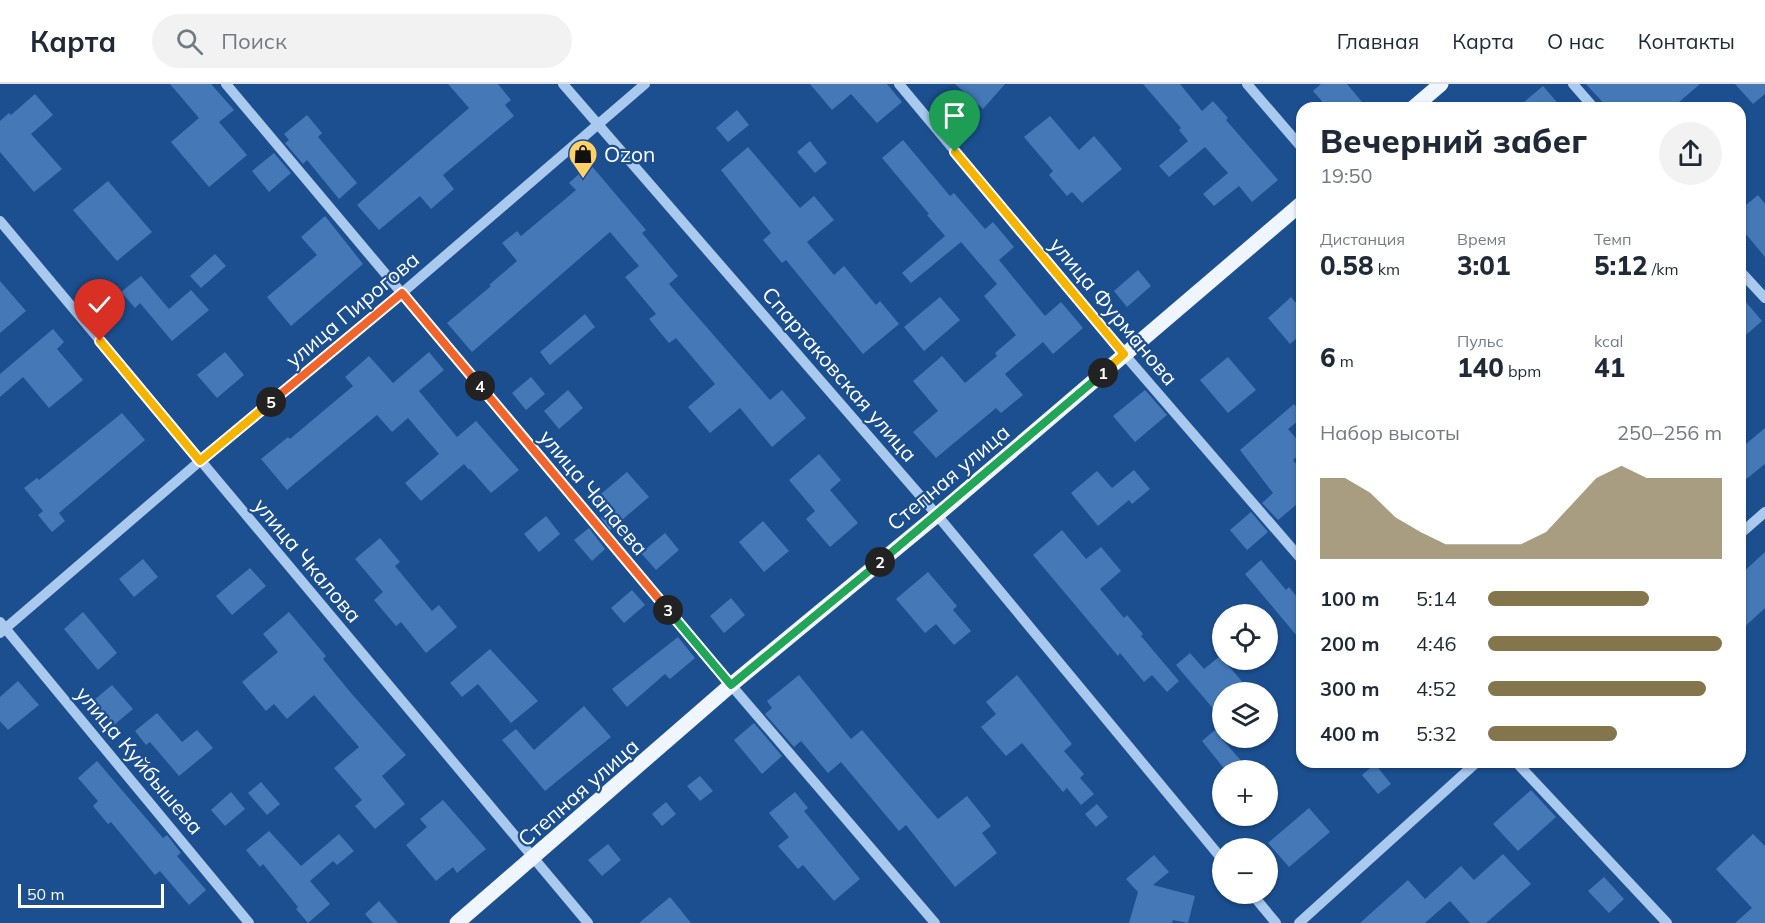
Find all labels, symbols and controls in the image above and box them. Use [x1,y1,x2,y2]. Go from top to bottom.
search box [152,14,572,68]
text: Карта [30,24,116,59]
icon: search [173,25,206,58]
text: Поиск [221,27,287,55]
text: Главная [1337,28,1419,54]
text: Карта [1452,28,1514,54]
text: О нас [1547,28,1605,54]
text: Контакты [1638,28,1735,54]
pin [929,90,980,152]
icon: arrive [938,99,971,132]
text: Вечерний забег [1320,120,1587,161]
button: share [1659,122,1722,185]
shop icon: Ozon [567,138,599,180]
place label: Ozon [604,141,655,167]
text: 19:50 [1320,163,1373,188]
text: Дистанция [1320,229,1405,249]
text: Время [1457,229,1506,249]
text: Темп [1594,229,1632,249]
street label: улица Фурманова [1044,232,1184,390]
street label: улица Пирогова [280,246,424,372]
text: 0.58 [1320,249,1374,282]
text: 3:01 [1457,249,1511,282]
text: 5:12 [1594,249,1648,282]
text: km [1374,259,1400,279]
text: /km [1648,259,1679,279]
pin [74,279,125,341]
street label: Спартаковская улица [757,281,923,467]
icon: check [83,288,116,321]
text: Пульс [1457,331,1504,351]
text: kcal [1594,331,1623,351]
text: 6 [1320,341,1336,374]
text: m [1336,351,1354,371]
text: 140 [1457,351,1504,384]
text: 41 [1594,351,1625,384]
pin: 1 [1088,358,1118,388]
text: bpm [1504,361,1541,381]
text: 1 [1098,363,1108,383]
pin: 4 [465,371,495,401]
text: 4 [475,376,485,396]
pin: 5 [256,387,286,417]
text: 5 [266,392,276,412]
street label: Степная улица [882,418,1014,536]
text: Набор высоты [1320,420,1460,445]
text: 250–256 m [1617,420,1722,445]
street label: улица Чапаева [534,424,654,560]
street label: улица Чкалова [248,493,368,627]
pin: 2 [865,547,895,577]
text: 2 [875,552,885,572]
text: 100 m [1320,586,1379,611]
text: 5:14 [1416,586,1457,611]
pin: 3 [653,595,683,625]
text: 3 [663,600,673,620]
map controls [1212,604,1278,904]
button: locate [1212,604,1278,670]
text: 200 m [1320,631,1379,656]
text: 4:46 [1416,631,1457,656]
text: 300 m [1320,676,1379,701]
text: 4:52 [1416,676,1457,701]
street label: улица Куйбышева [71,681,209,839]
button: layers [1212,682,1278,748]
text: 400 m [1320,721,1379,746]
text: 5:32 [1416,721,1457,746]
street label: Степная улица [512,732,644,852]
button: + [1212,760,1278,826]
button: − [1212,838,1278,904]
scale bar [18,881,164,908]
text: 50 m [27,884,64,904]

